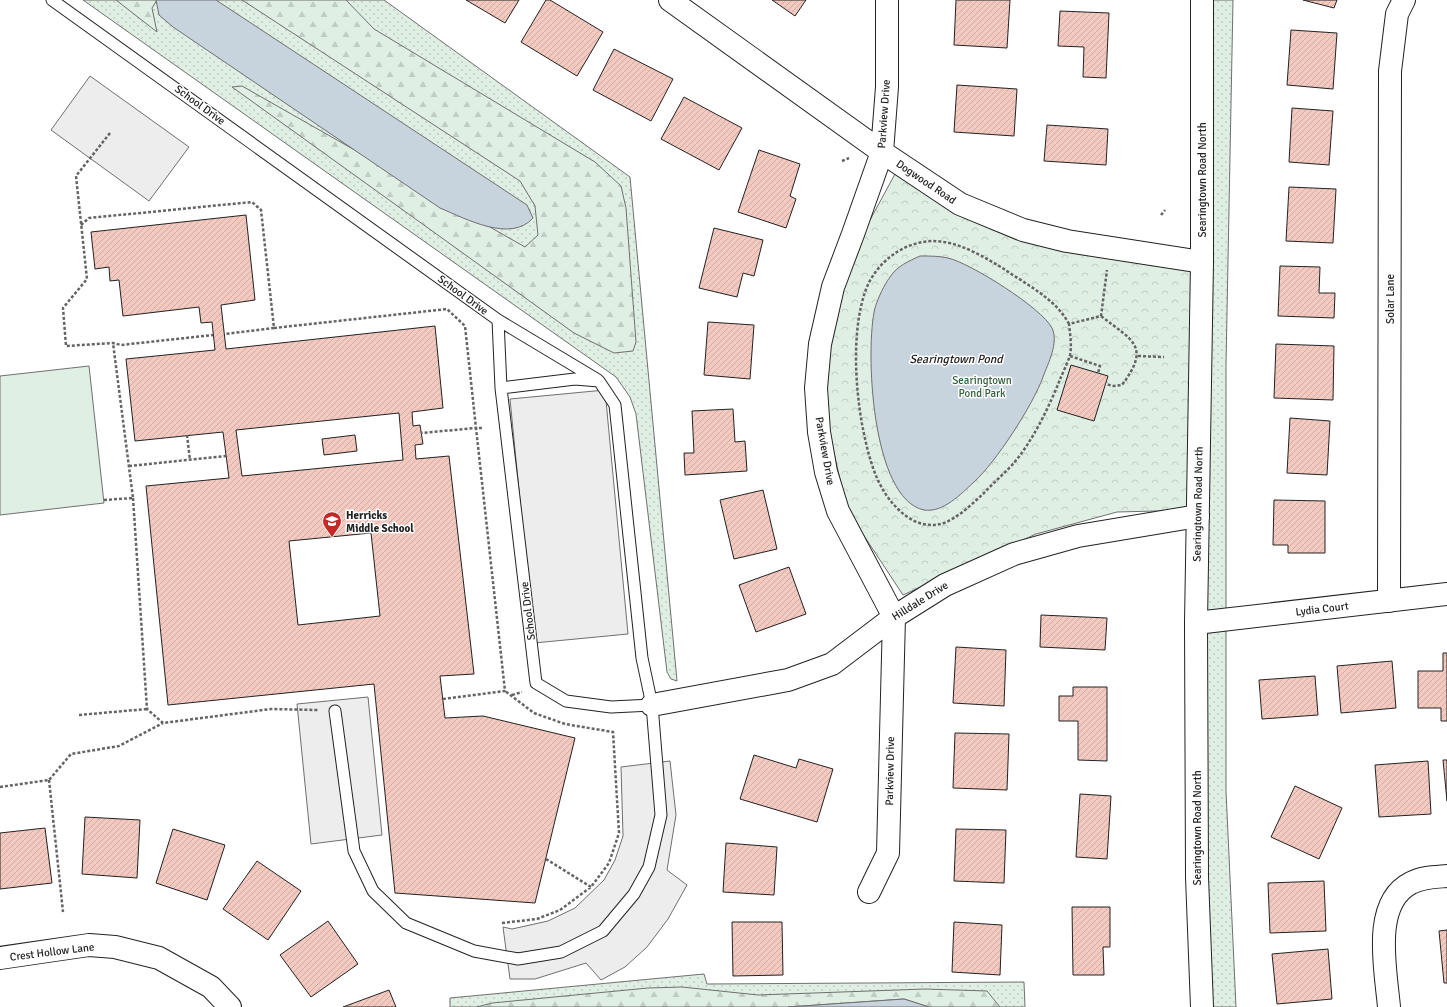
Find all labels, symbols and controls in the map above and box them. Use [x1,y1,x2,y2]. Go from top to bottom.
street label: Parkview Drive [875,79,893,149]
street label: School Drive [172,82,228,128]
street label: Searingtown Road North [1196,122,1209,238]
street label: Dogwood Road [893,157,959,207]
street label: School Drive [435,272,491,318]
street label: Solar Lane [1384,274,1397,324]
water label: Searingtown Pond [909,352,1004,367]
park label: Searingtown Pond Park [952,374,1012,400]
street label: Parkview Drive [813,416,837,486]
street label: Searingtown Road North [1190,446,1206,562]
place label: Herricks Middle School [346,509,414,535]
school or university icon: Herricks Middle School [321,510,343,538]
street label: Hilldale Drive [890,579,950,623]
street label: School Drive [518,581,538,641]
street label: Lydia Court [1295,599,1349,619]
street label: Parkview Drive [883,736,897,806]
street label: Searingtown Road North [1191,770,1204,886]
street label: Crest Hollow Lane [9,940,95,964]

